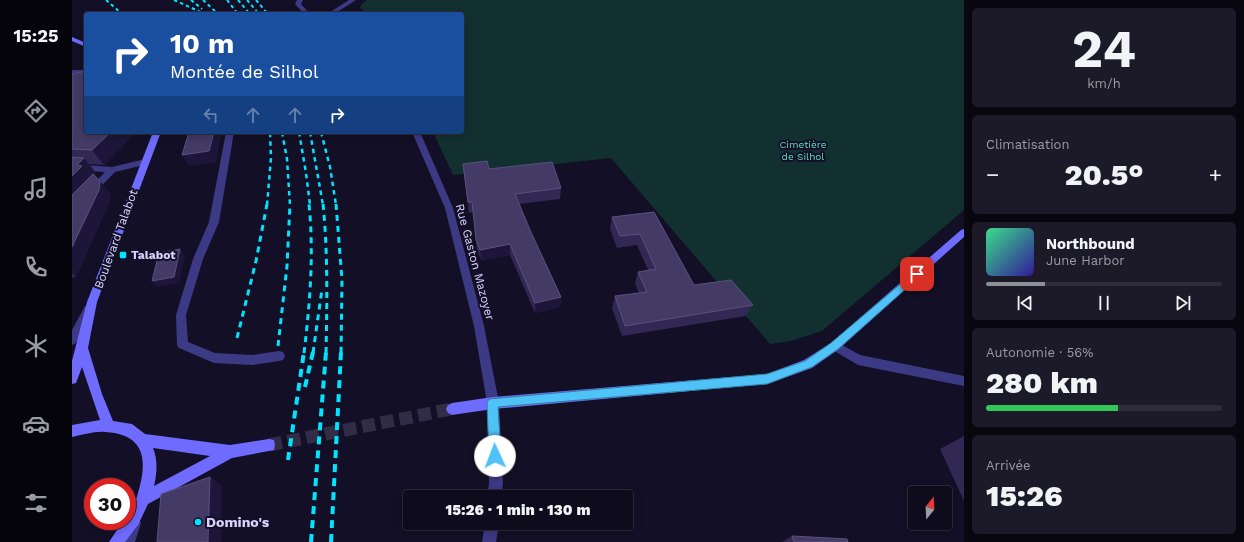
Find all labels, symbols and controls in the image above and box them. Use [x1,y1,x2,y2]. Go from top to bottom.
text: 24 [1072,19,1136,80]
text: 15:25 [14,25,58,46]
text: 10 m [170,27,234,60]
icon: right [104,28,156,80]
text: Montée de Silhol [170,61,319,82]
text: km/h [1087,76,1121,91]
icon: directions [22,97,50,125]
icon: left [200,104,222,126]
icon: ahead [242,104,264,126]
icon: ahead [284,104,306,126]
icon: right [326,104,348,126]
text: Climatisation [986,137,1069,152]
park label: Cimetière de Silhol [780,139,827,162]
text: 20.5° [1064,157,1144,192]
text: − [986,162,999,187]
text: + [1209,162,1222,187]
icon: music [22,175,50,203]
street label: Boulevard Talabot [92,187,140,291]
street label: Rue Gaston Mazoyer [453,202,497,322]
text: Northbound [1046,235,1135,253]
place label: Talabot [131,248,176,262]
marker: Talabot [118,250,128,260]
icon: phone [22,253,50,281]
text: June Harbor [1046,253,1125,268]
pin [900,257,934,291]
icon: arrive [906,263,928,285]
icon: previous [1014,292,1036,314]
icon: pause [1093,292,1115,314]
icon: next [1172,292,1194,314]
icon: climate [22,332,50,360]
text: Autonomie · 56% [986,345,1093,360]
text: 280 km [986,365,1098,400]
icon: car [22,410,50,438]
position arrow [474,435,516,477]
text: Arrivée [986,458,1030,473]
speed limit sign: 30 [84,478,136,530]
text: 15:26 [986,478,1063,513]
north arrow [908,486,952,530]
map controls [908,486,952,530]
icon: filters [22,489,50,517]
text: 15:26 · 1 min · 130 m [446,501,590,519]
place label: Domino's [206,514,270,530]
marker: Domino's [193,517,203,527]

